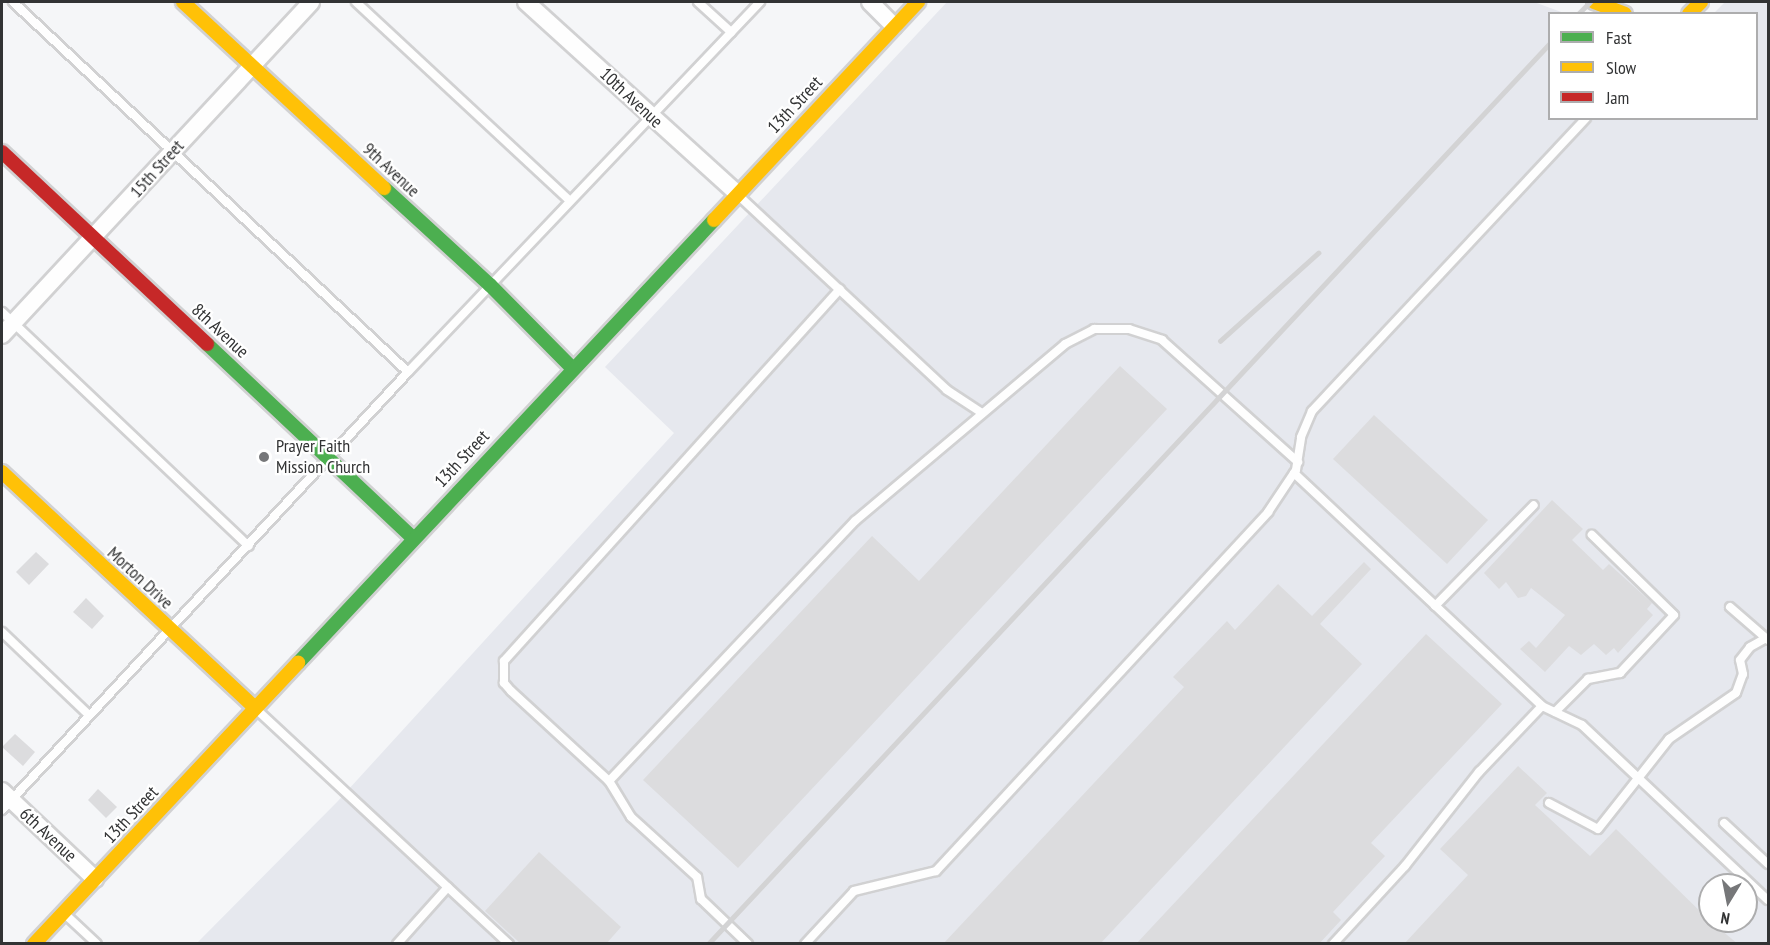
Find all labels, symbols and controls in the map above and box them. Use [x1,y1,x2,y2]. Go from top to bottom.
legend [1548,12,1758,120]
text: Fast [1606,26,1632,49]
text: Slow [1606,56,1636,79]
street label: 10th Avenue [595,63,667,133]
street label: 13th Street [763,72,827,138]
text: Jam [1606,86,1629,109]
street label: 15th Street [126,136,188,202]
street label: 9th Avenue [358,138,424,202]
street label: 8th Avenue [187,299,253,363]
street label: 13th Street [430,426,494,492]
place label: Prayer Faith Mission Church [276,436,370,478]
marker: Prayer Faith Mission Church [257,450,271,464]
street label: Morton Drive [103,542,177,614]
street label: 13th Street [99,782,163,848]
street label: 6th Avenue [15,803,81,867]
north arrow [1698,873,1758,933]
text: N [1719,908,1731,929]

